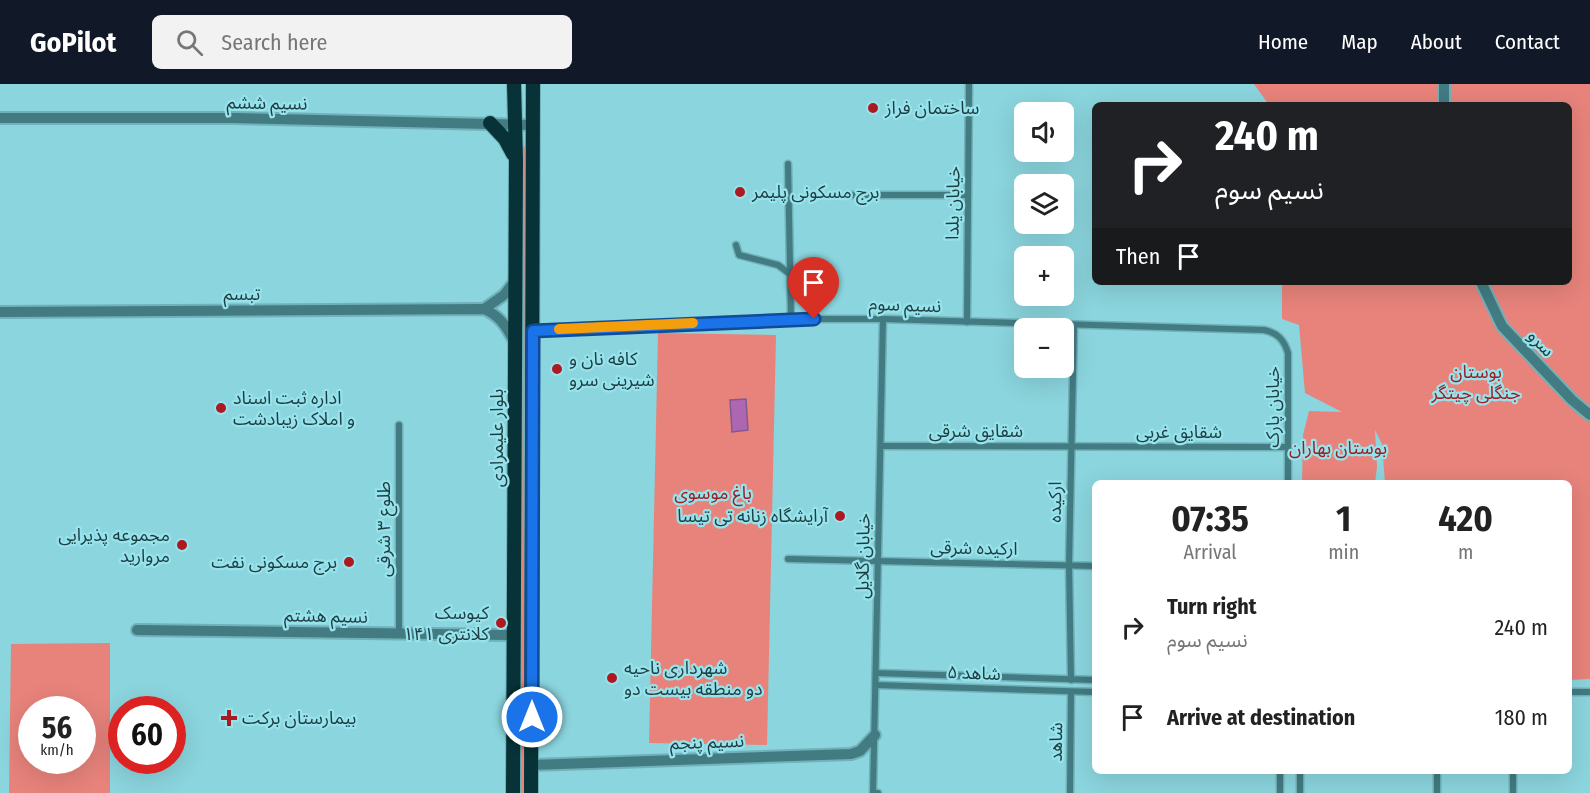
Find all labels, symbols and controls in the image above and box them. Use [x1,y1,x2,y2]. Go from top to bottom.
search box [152,15,572,69]
text: GoPilot [30,26,116,59]
icon: search [173,26,206,59]
text: Search here [221,29,327,56]
text: Home [1258,29,1308,55]
text: Map [1341,29,1378,55]
text: About [1411,29,1462,55]
text: Contact [1495,29,1560,55]
street label: نسیم ششم [226,91,308,117]
place label: ساختمان فراز [884,97,979,119]
marker: ساختمان فراز [866,101,880,115]
map controls [1014,102,1074,378]
button: sound [1014,102,1074,162]
text: 240 m [1215,111,1319,161]
icon: right [1116,126,1194,204]
street label: خیابان یلدا [941,166,965,240]
button: layers [1014,174,1074,234]
text: نسیم سوم [1215,174,1324,206]
place label: برج مسکونی پلیمر [751,181,879,205]
marker: برج مسکونی پلیمر [733,185,747,199]
icon: arrive [1172,240,1205,273]
text: Then [1116,243,1160,270]
button: + [1014,246,1074,306]
pin [788,257,839,319]
icon: arrive [797,266,830,299]
street label: تبسم [224,283,260,307]
street label: نسیم سوم [868,293,942,320]
button: − [1014,318,1074,378]
street label: سرو [1523,325,1559,361]
place label: کافه نان و شیرینی سرو [569,348,655,391]
park label: بوستان جنگلی چیتگر [1430,361,1521,404]
marker: کافه نان و شیرینی سرو [550,362,564,376]
street label: خیابان پارک [1262,366,1284,448]
place label: اداره ثبت اسناد و املاک زیبادشت [233,387,355,430]
street label: بلوار علیمرادی [486,389,508,487]
marker: اداره ثبت اسناد و املاک زیبادشت [214,401,228,415]
street label: شقایق شرقی [929,420,1023,442]
street label: شقایق غربی [1136,421,1222,443]
park label: بوستان بهاران [1289,437,1387,459]
street label: طلوع ۳ شرقی [373,481,398,577]
street label: ارکیده [1044,481,1066,523]
park label: باغ موسوی [674,482,752,507]
text: 07:35 [1171,497,1249,541]
text: 1 [1336,497,1351,541]
text: 420 [1438,497,1493,541]
place label: آرایشگاه زنانه تی تیسا [677,505,829,527]
marker: آرایشگاه زنانه تی تیسا [833,509,847,523]
street label: خیابان گلایل [851,513,875,599]
place label: مجموعه پذیرایی مروارید [58,524,170,567]
street label: ارکیده شرقی [930,536,1018,560]
marker: مجموعه پذیرایی مروارید [175,538,189,552]
text: Arrival [1184,540,1237,564]
text: min [1328,540,1359,564]
text: m [1458,540,1473,564]
place label: برج مسکونی نفت [211,551,337,575]
marker: برج مسکونی نفت [342,555,356,569]
text: Turn right [1167,593,1256,620]
place label: کیوسک کلانتری ۱۴۱ [403,602,490,645]
street label: نسیم هشتم [284,604,368,630]
icon: right [1116,611,1149,644]
text: 240 m [1495,614,1548,641]
marker: کیوسک کلانتری ۱۴۱ [494,616,508,630]
text: نسیم سوم [1167,628,1248,652]
place label: شهرداری ناحیه دو منطقه بیست دو [624,657,763,700]
street label: شاهد ۵ [947,661,1001,685]
marker: شهرداری ناحیه دو منطقه بیست دو [605,671,619,685]
position arrow [500,685,564,749]
speed limit sign: 60 [108,696,186,774]
icon: arrive [1116,701,1149,734]
text: Arrive at destination [1167,704,1355,731]
text: 180 m [1495,704,1548,731]
place label: بیمارستان برکت [242,707,356,729]
marker: بیمارستان برکت [220,709,238,727]
text: 56 [42,710,72,746]
street label: شاهد [1045,722,1067,762]
street label: نسیم پنجم [669,730,745,756]
text: km/h [40,741,74,759]

